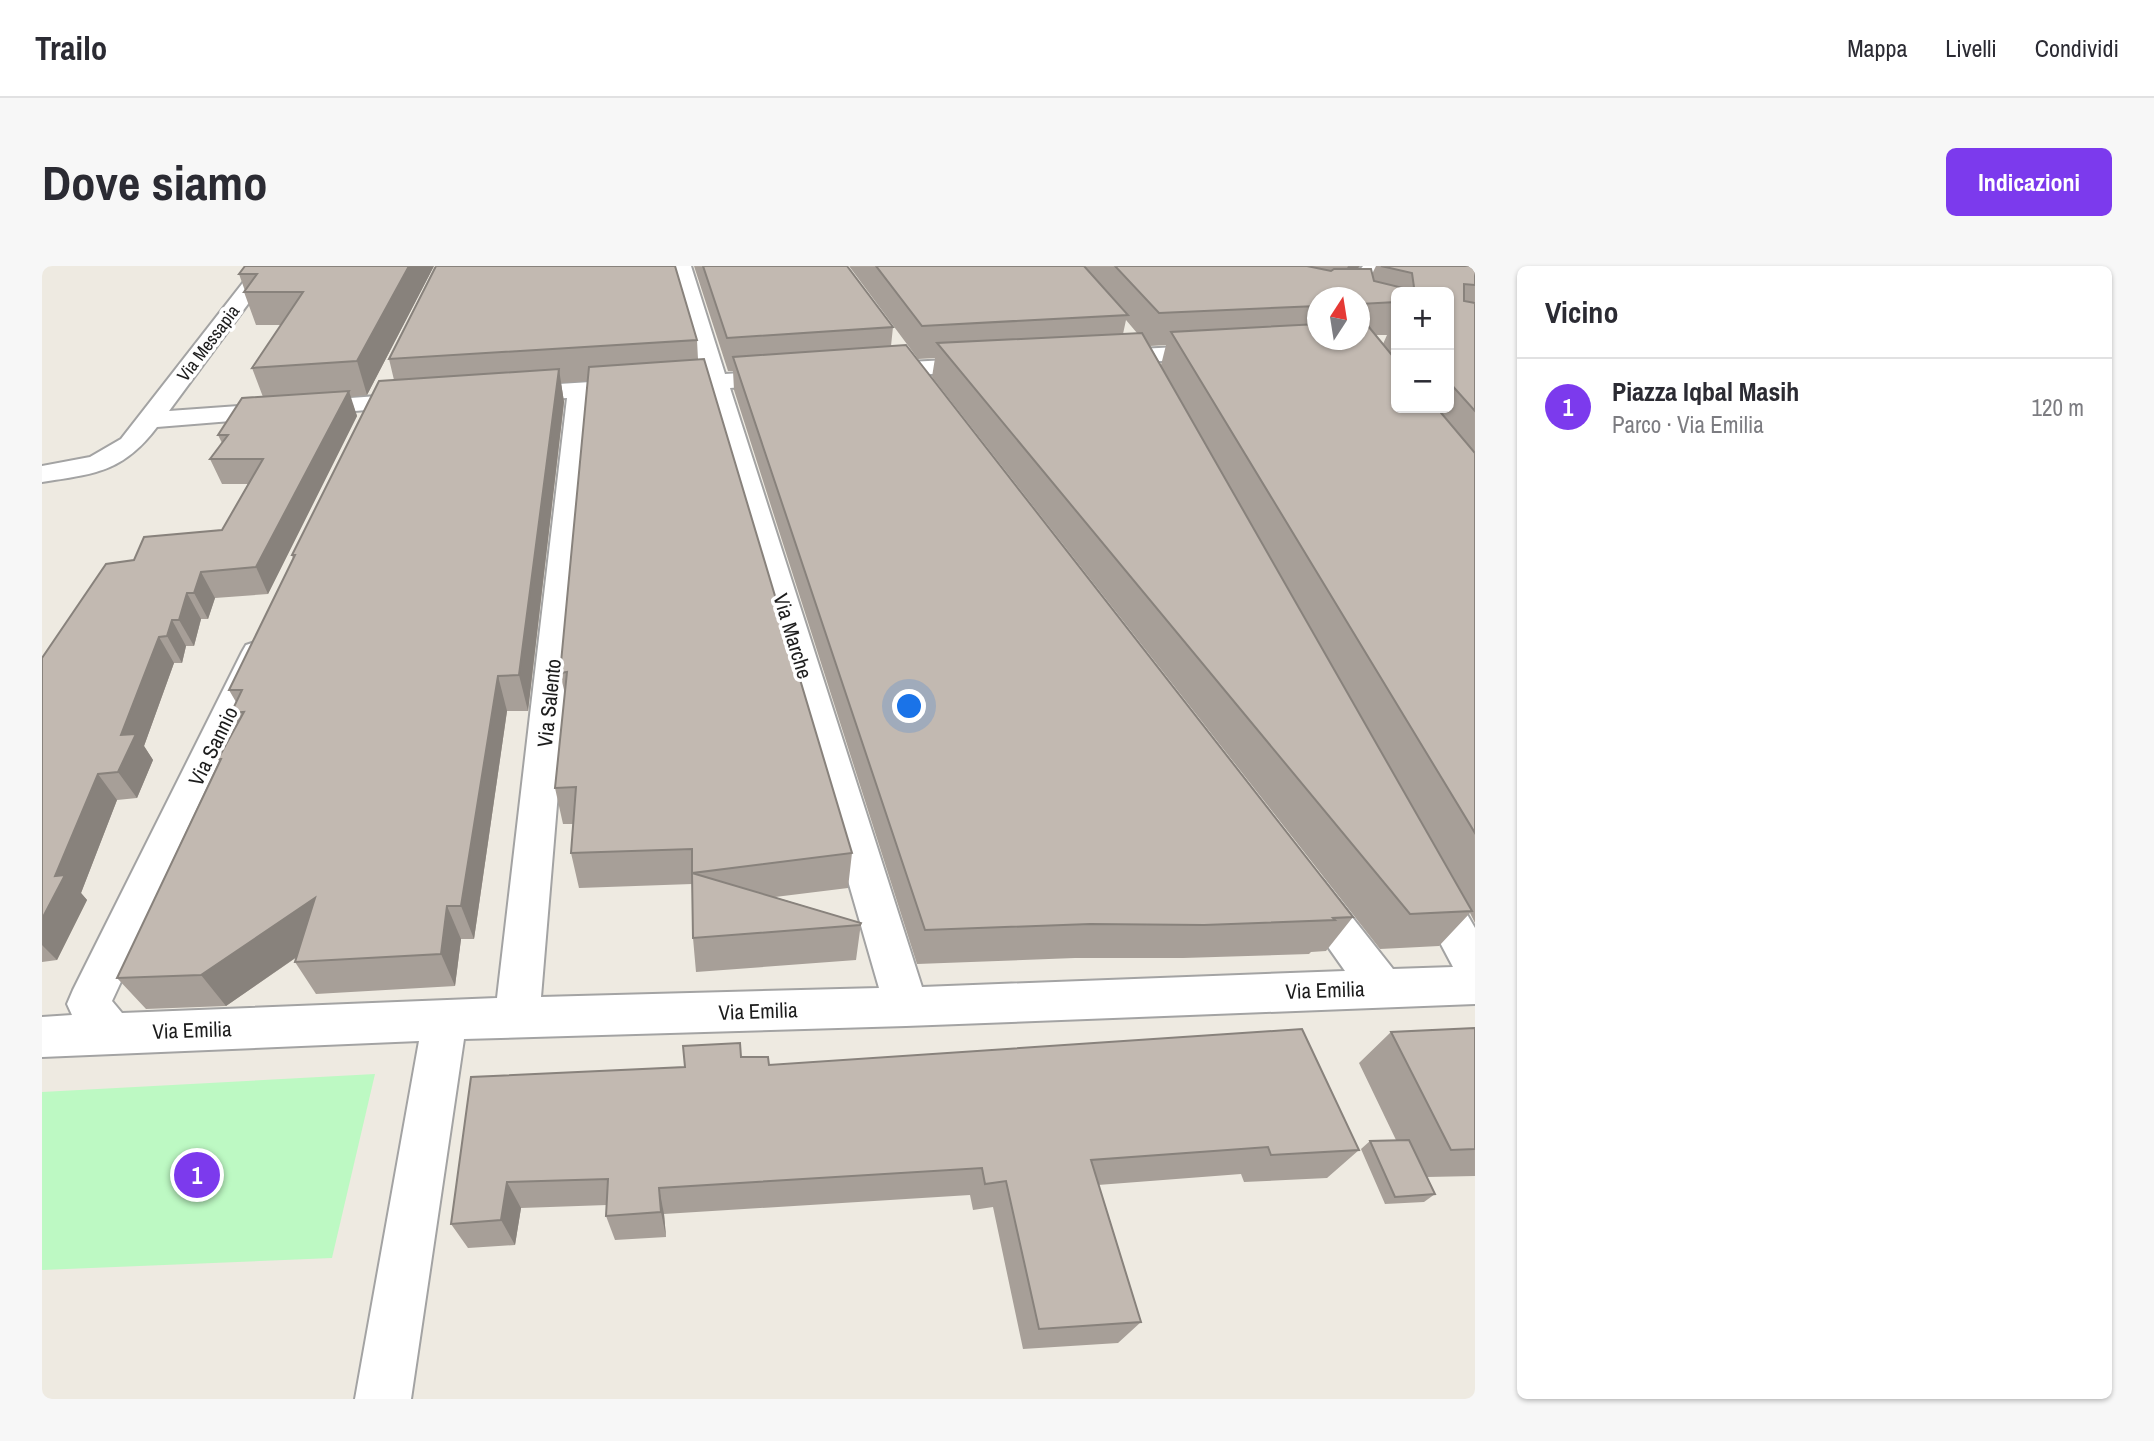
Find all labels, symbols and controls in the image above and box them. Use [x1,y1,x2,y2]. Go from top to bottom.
text: Trailo [35,26,107,70]
text: Mappa [1847,32,1907,64]
text: Livelli [1945,32,1997,64]
text: Condividi [2035,32,2119,64]
button: Indicazioni [1946,148,2112,216]
text: Dove siamo [42,149,268,215]
north arrow [1307,287,1370,350]
map controls [1391,287,1454,413]
button: + [1391,287,1454,350]
text: Vicino [1545,292,1618,332]
street label: Via Messapia [171,300,245,386]
button: − [1391,350,1454,413]
text: Piazza Iqbal Masih [1612,374,1799,409]
text: 1 [1563,392,1573,423]
text: 120 m [2032,392,2084,423]
text: Parco · Via Emilia [1612,409,1764,440]
street label: Via Marche [766,590,820,682]
street label: Via Salento [530,657,568,749]
your location [892,689,926,723]
street label: Via Sannio [181,701,245,791]
street label: Via Emilia [1285,974,1365,1006]
street label: Via Emilia [718,995,798,1027]
street label: Via Emilia [152,1014,232,1046]
pin: 1 [174,1149,220,1201]

